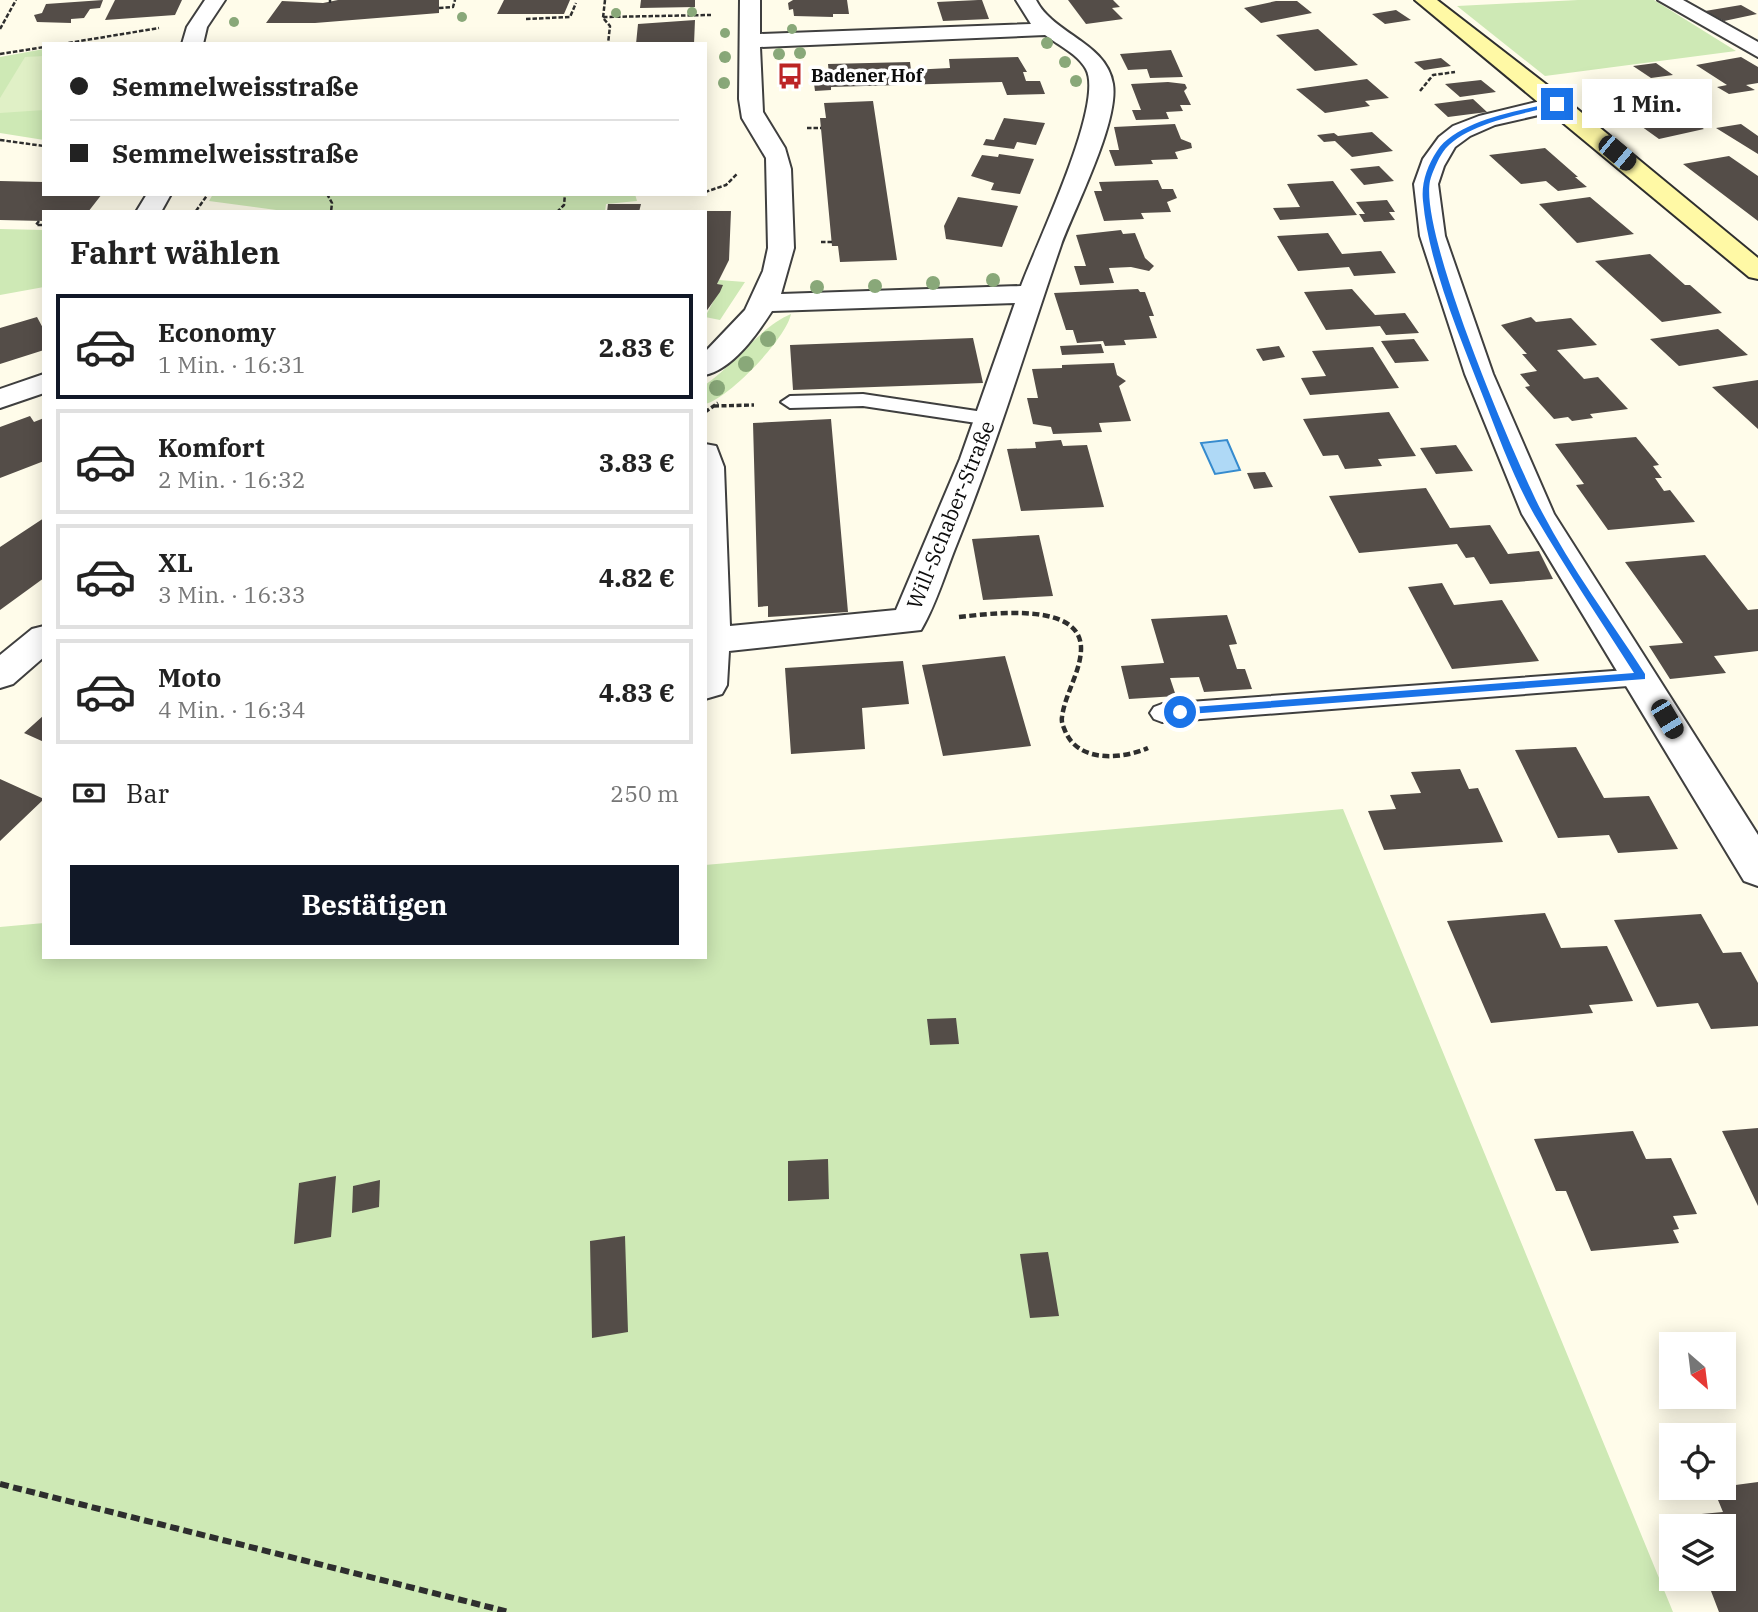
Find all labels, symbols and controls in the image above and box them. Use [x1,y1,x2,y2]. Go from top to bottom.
bus stop icon: Badener Hof [775,61,805,91]
place label: Badener Hof [811,64,925,87]
text: Semmelweisstraße [112,69,359,103]
callout: 1 Min. [1582,80,1711,128]
route end [1541,88,1573,120]
text: 1 Min. [1612,88,1682,118]
car [1595,131,1640,175]
text: Semmelweisstraße [112,136,359,170]
text: Fahrt wählen [70,231,280,273]
icon: car [74,315,137,378]
text: Economy [158,315,276,349]
text: 2.83 € [599,330,675,364]
text: 1 Min. · 16:31 [158,349,305,379]
street label: Will-Schaber-Straße [899,416,1001,613]
icon: car [74,430,137,493]
text: Komfort [158,430,265,464]
text: 3.83 € [599,445,675,479]
text: 2 Min. · 16:32 [158,464,305,494]
icon: car [74,545,137,608]
text: XL [158,545,193,579]
text: 4.82 € [599,560,675,594]
text: 3 Min. · 16:33 [158,579,305,609]
icon: car [74,660,137,723]
text: Moto [158,660,221,694]
text: 4.83 € [599,675,675,709]
text: 4 Min. · 16:34 [158,694,305,724]
route start [1164,696,1196,728]
car [1648,696,1687,742]
icon: cash [70,774,108,812]
text: Bar [126,776,169,810]
text: 250 m [610,778,679,808]
button: Bestätigen [70,865,679,945]
north arrow [1659,1332,1736,1409]
map controls [1659,1332,1736,1591]
button: locate [1659,1423,1736,1500]
button: layers [1659,1514,1736,1591]

